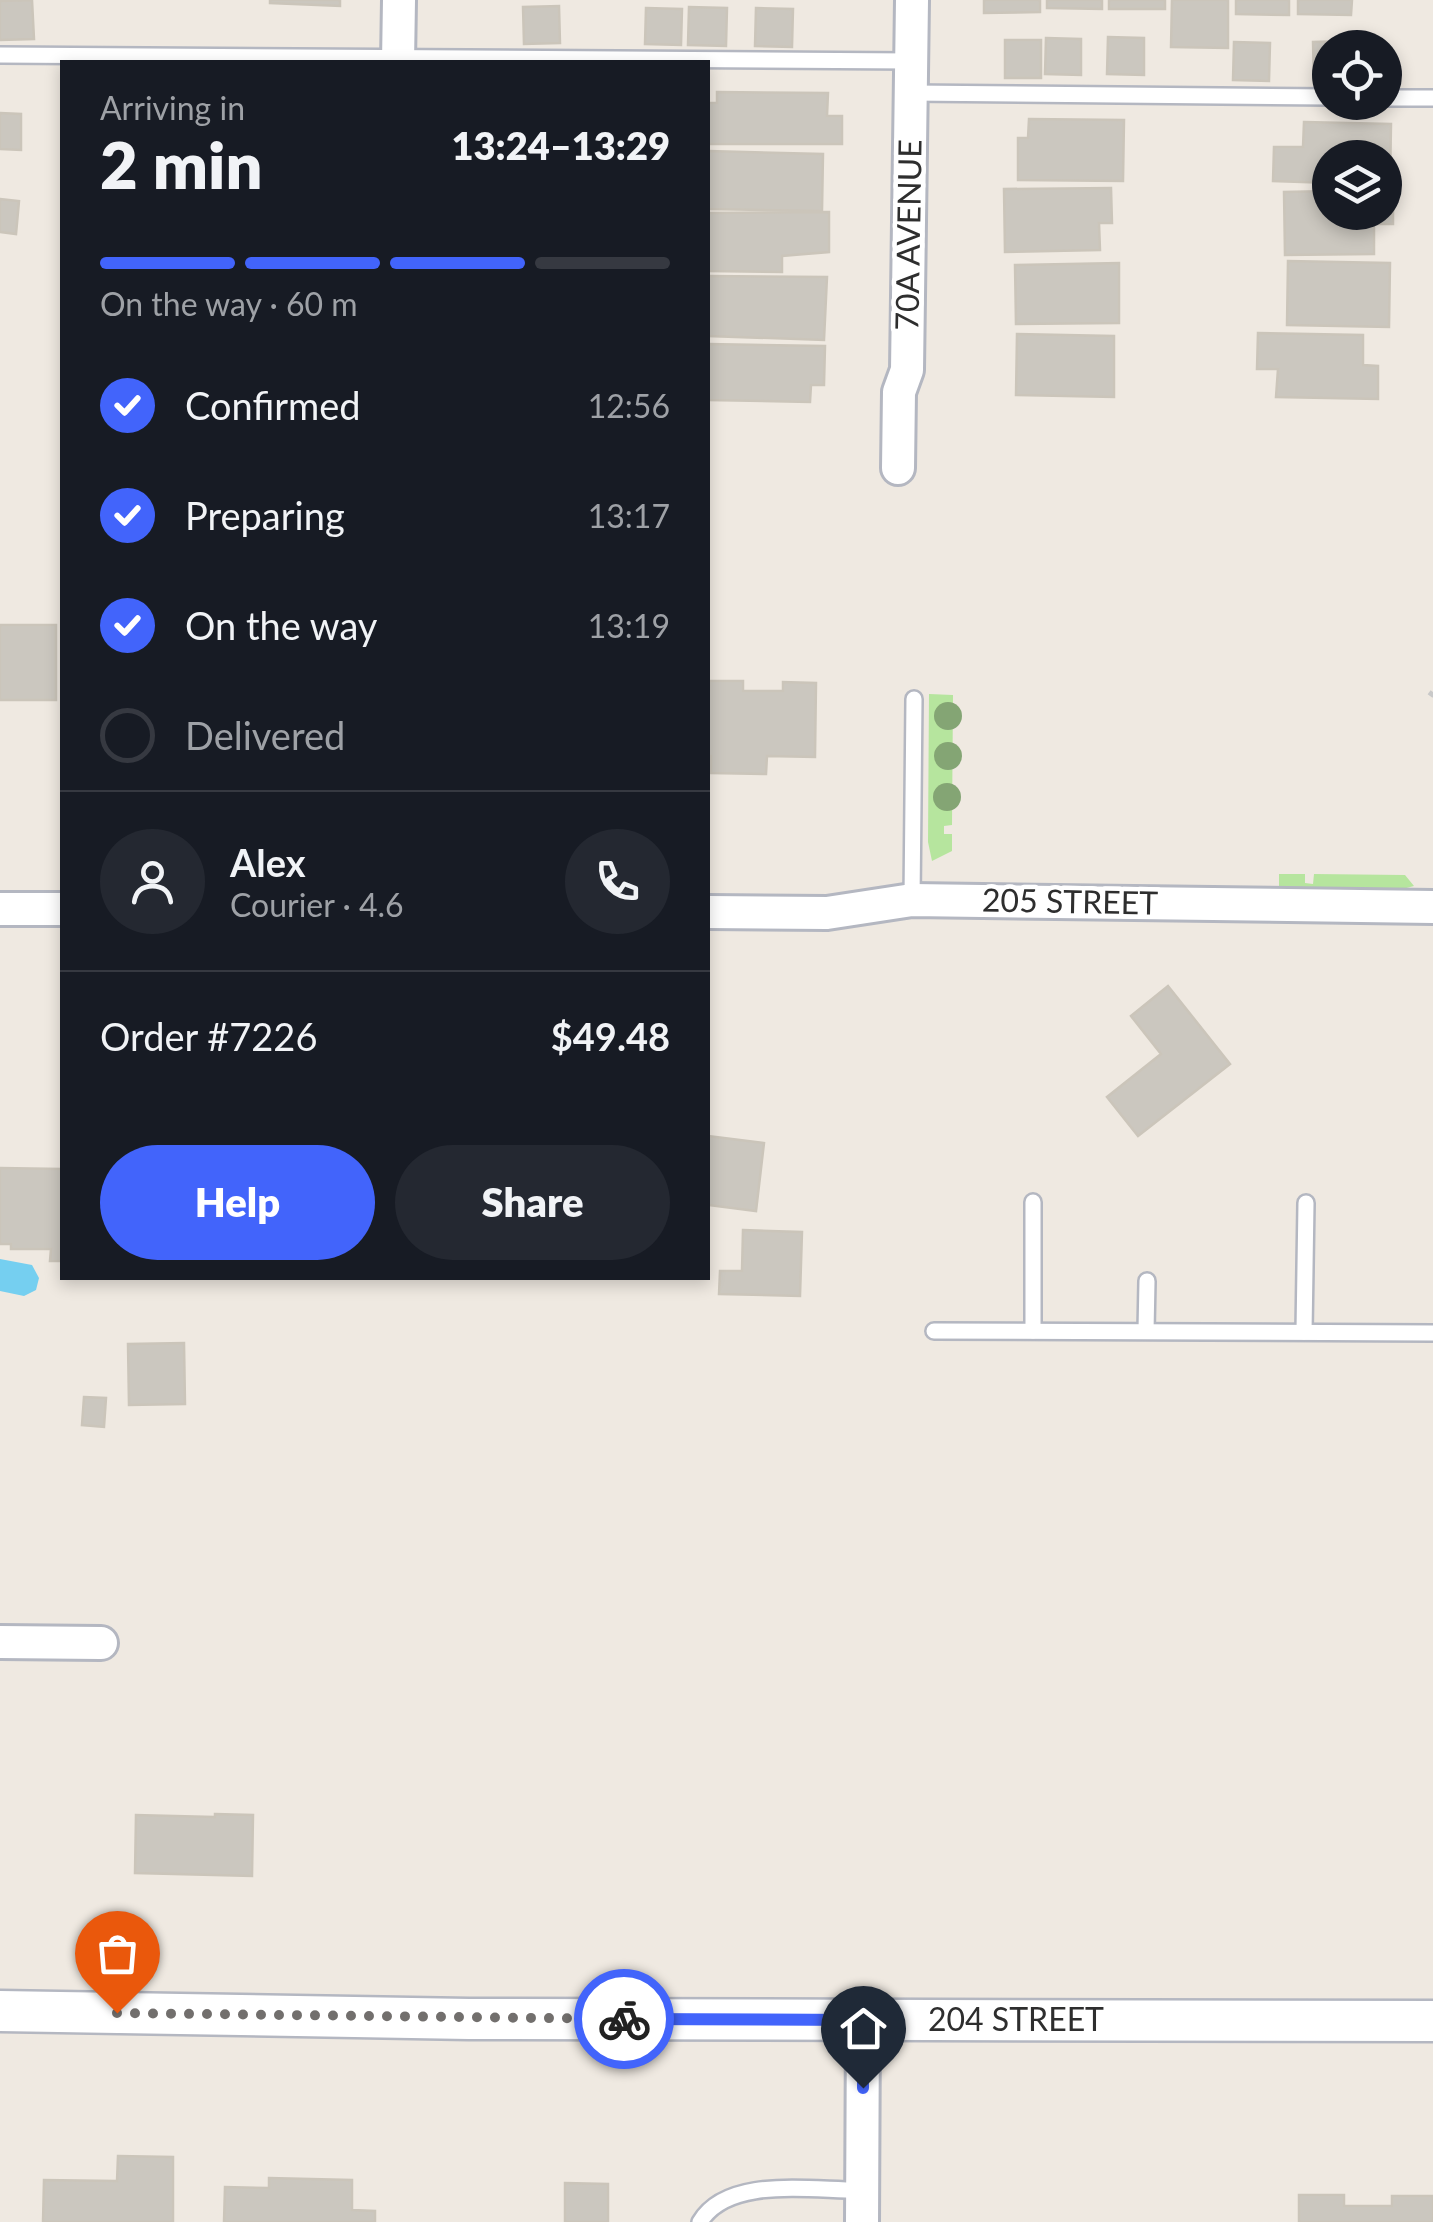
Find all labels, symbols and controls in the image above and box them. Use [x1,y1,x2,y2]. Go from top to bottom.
map controls [1312,30,1402,230]
button: locate [1312,30,1402,120]
text: Arriving in [100,88,245,127]
text: 13:24–13:29 [451,122,670,168]
text: 2 min [100,125,262,203]
street label: 70A AVENUE [886,139,929,331]
button: layers [1312,140,1402,230]
text: On the way · 60 m [100,284,358,323]
icon: check [100,378,155,433]
text: Confirmed [185,382,361,428]
text: 12:56 [588,386,670,425]
icon: check [100,488,155,543]
text: Preparing [185,492,345,538]
text: 13:17 [588,496,670,535]
icon: check [100,598,155,653]
text: On the way [185,602,377,648]
text: 13:19 [588,606,670,645]
text: Delivered [185,712,345,758]
button: person [100,829,205,934]
button: phone [565,829,670,934]
text: Alex [230,839,306,885]
street label: 205 STREET [982,879,1158,922]
text: Courier · 4.6 [230,885,404,924]
text: Order #7226 [100,1013,317,1059]
text: $49.48 [551,1013,670,1059]
button: Help [100,1145,375,1260]
button: Share [395,1145,670,1260]
pin [75,1911,160,2014]
icon: bag [90,1926,145,1981]
courier [574,1969,674,2069]
pin [821,1986,906,2089]
icon: bike [597,1992,652,2047]
street label: 204 STREET [928,1999,1104,2038]
icon: home [836,2001,891,2056]

